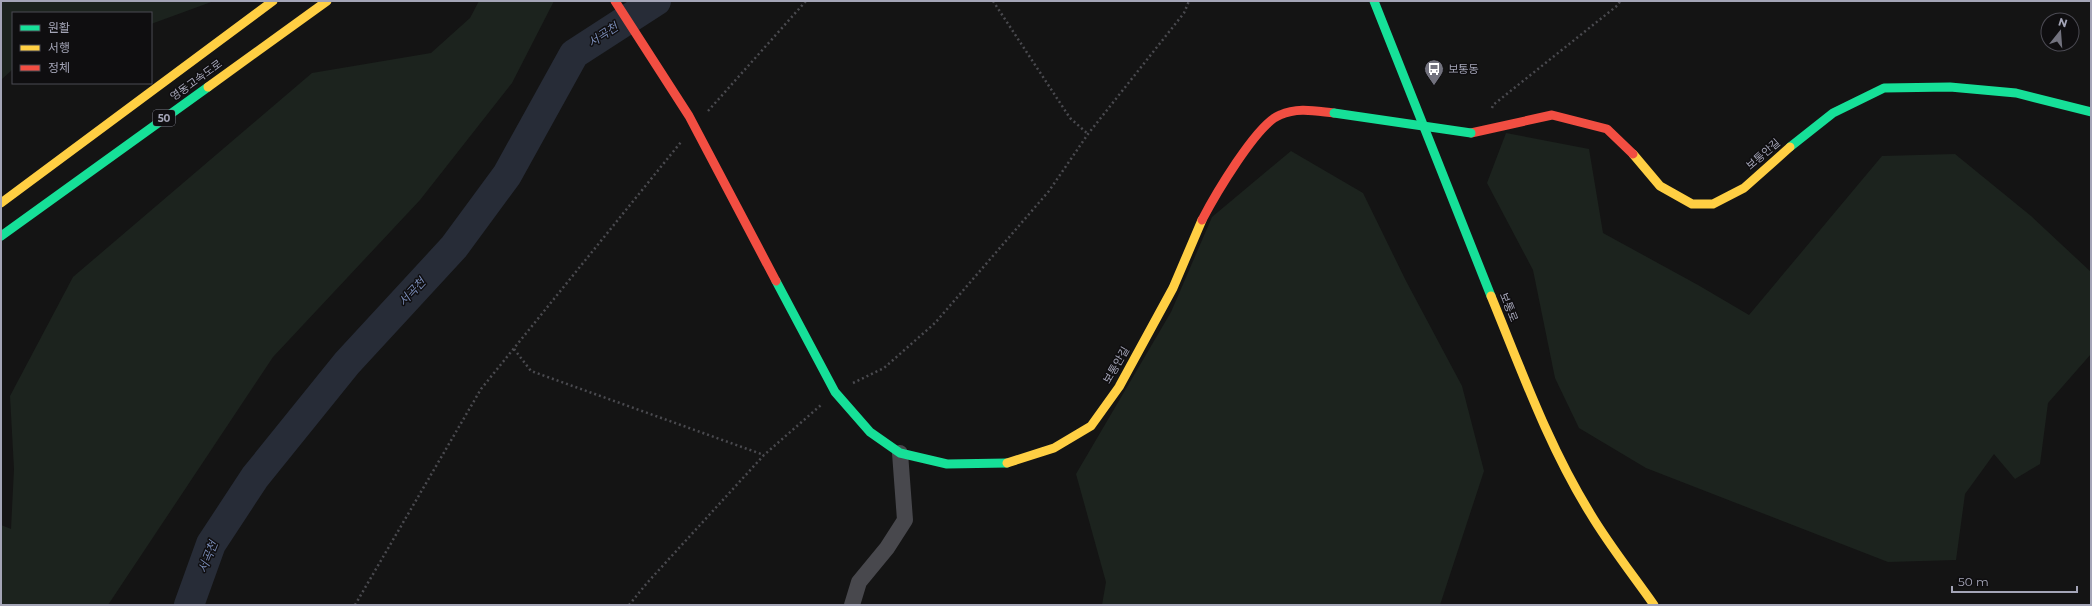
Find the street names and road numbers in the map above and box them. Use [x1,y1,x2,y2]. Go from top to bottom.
street label: 영동고속도로 [167,56,225,104]
road number: 50 [153,110,175,126]
street label: 보통안길 [1743,135,1783,173]
street label: 보통로 [1497,290,1521,324]
street label: 보통안길 [1100,344,1132,386]

